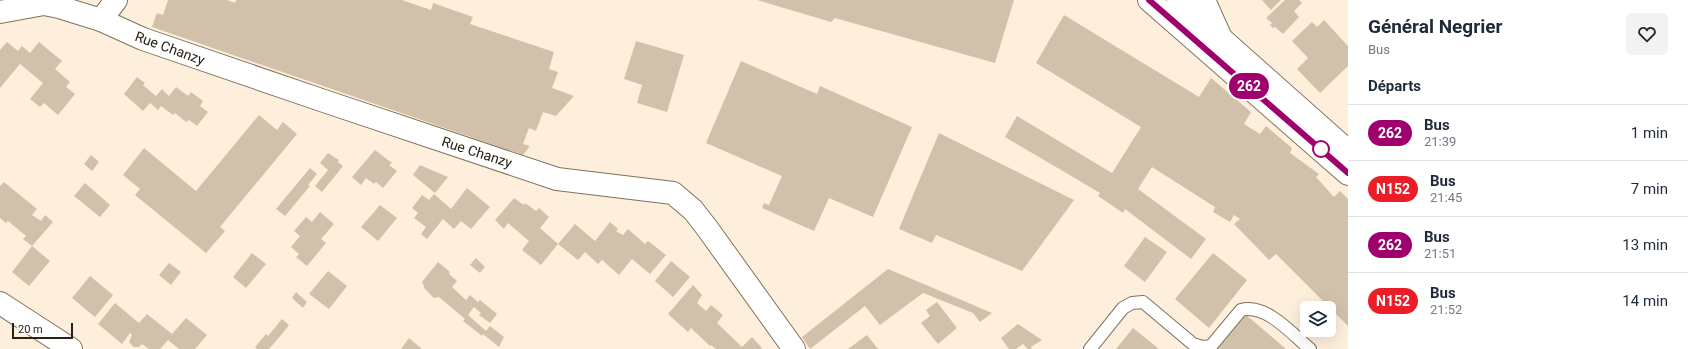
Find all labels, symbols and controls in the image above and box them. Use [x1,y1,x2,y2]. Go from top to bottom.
button: heart [1626,13,1668,55]
text: Général Negrier [1368,15,1502,38]
street label: Rue Chanzy [133,28,207,68]
text: Bus [1368,42,1390,57]
line badge: 262 [1226,73,1272,99]
text: Départs [1368,77,1421,95]
text: 262 [1237,78,1261,94]
text: Bus [1424,116,1450,134]
text: 1 min [1631,124,1668,142]
text: 262 [1378,125,1402,141]
street label: Rue Chanzy [440,133,515,171]
text: 21:39 [1424,134,1456,149]
unlabelled marker [1312,140,1330,158]
text: Bus [1430,172,1456,190]
text: 7 min [1631,180,1668,198]
text: N152 [1376,181,1410,197]
text: 21:45 [1430,190,1462,205]
text: Bus [1424,228,1450,246]
text: 13 min [1622,236,1668,254]
text: 262 [1378,237,1402,253]
text: 21:51 [1424,246,1456,261]
text: Bus [1430,284,1456,302]
text: 14 min [1622,292,1668,310]
text: N152 [1376,293,1410,309]
map controls [1300,301,1336,337]
button: layers [1300,301,1336,337]
text: 21:52 [1430,302,1462,317]
scale bar [12,321,73,340]
text: 20 m [18,323,43,336]

